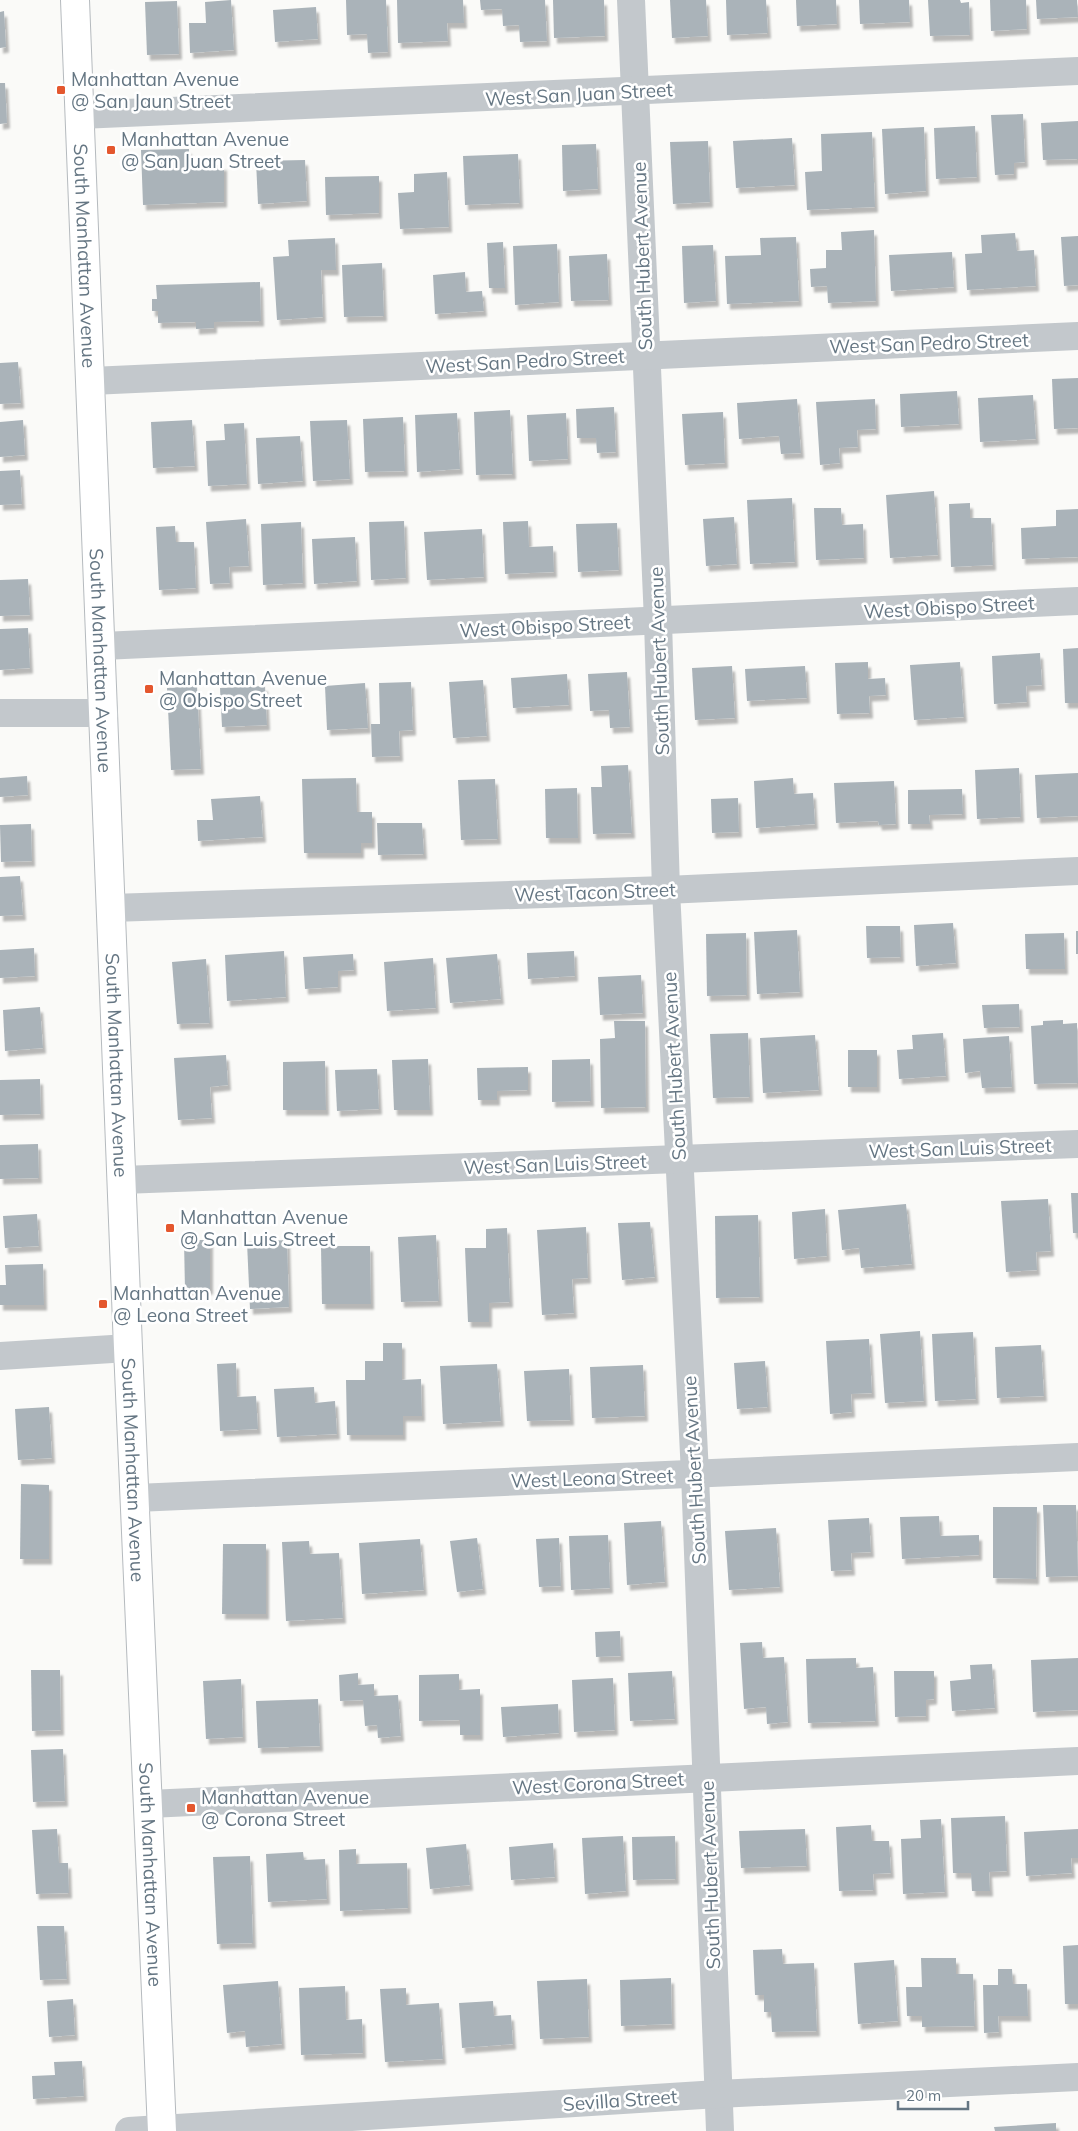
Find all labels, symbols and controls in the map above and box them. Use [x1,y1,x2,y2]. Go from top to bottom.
place label: Manhattan Avenue @ San Jaun Street [71,67,239,113]
street label: West San Juan Street [485,77,674,111]
marker: Manhattan Avenue @ San Jaun Street [55,84,67,96]
place label: Manhattan Avenue @ San Juan Street [121,127,289,173]
street label: South Manhattan Avenue [69,143,101,369]
marker: Manhattan Avenue @ San Juan Street [105,144,117,156]
street label: South Hubert Avenue [627,161,657,351]
street label: West San Pedro Street [829,328,1029,358]
street label: West San Pedro Street [425,344,626,378]
street label: South Manhattan Avenue [85,548,117,773]
street label: South Hubert Avenue [644,566,674,756]
street label: West Obispo Street [863,591,1035,623]
street label: West Obispo Street [459,610,631,642]
place label: Manhattan Avenue @ Obispo Street [159,666,327,712]
marker: Manhattan Avenue @ Obispo Street [143,683,155,695]
street label: West Tacon Street [514,877,676,907]
street label: South Manhattan Avenue [100,952,133,1178]
street label: South Hubert Avenue [657,971,691,1161]
street label: West San Luis Street [868,1133,1052,1163]
street label: West San Luis Street [463,1149,647,1179]
place label: Manhattan Avenue @ San Luis Street [180,1205,348,1251]
marker: Manhattan Avenue @ San Luis Street [164,1222,176,1234]
place label: Manhattan Avenue @ Leona Street [113,1281,281,1327]
marker: Manhattan Avenue @ Leona Street [97,1298,109,1310]
street label: South Manhattan Avenue [116,1357,150,1583]
street label: South Hubert Avenue [677,1375,711,1565]
street label: West Leona Street [510,1463,674,1493]
street label: South Manhattan Avenue [134,1762,168,1987]
street label: West Corona Street [511,1766,685,1799]
street label: South Hubert Avenue [695,1780,725,1970]
place label: Manhattan Avenue @ Corona Street [201,1785,369,1831]
marker: Manhattan Avenue @ Corona Street [185,1802,197,1814]
scale bar [898,2078,968,2110]
street label: Sevilla Street [562,2084,678,2116]
text: 20 m [906,2086,941,2105]

